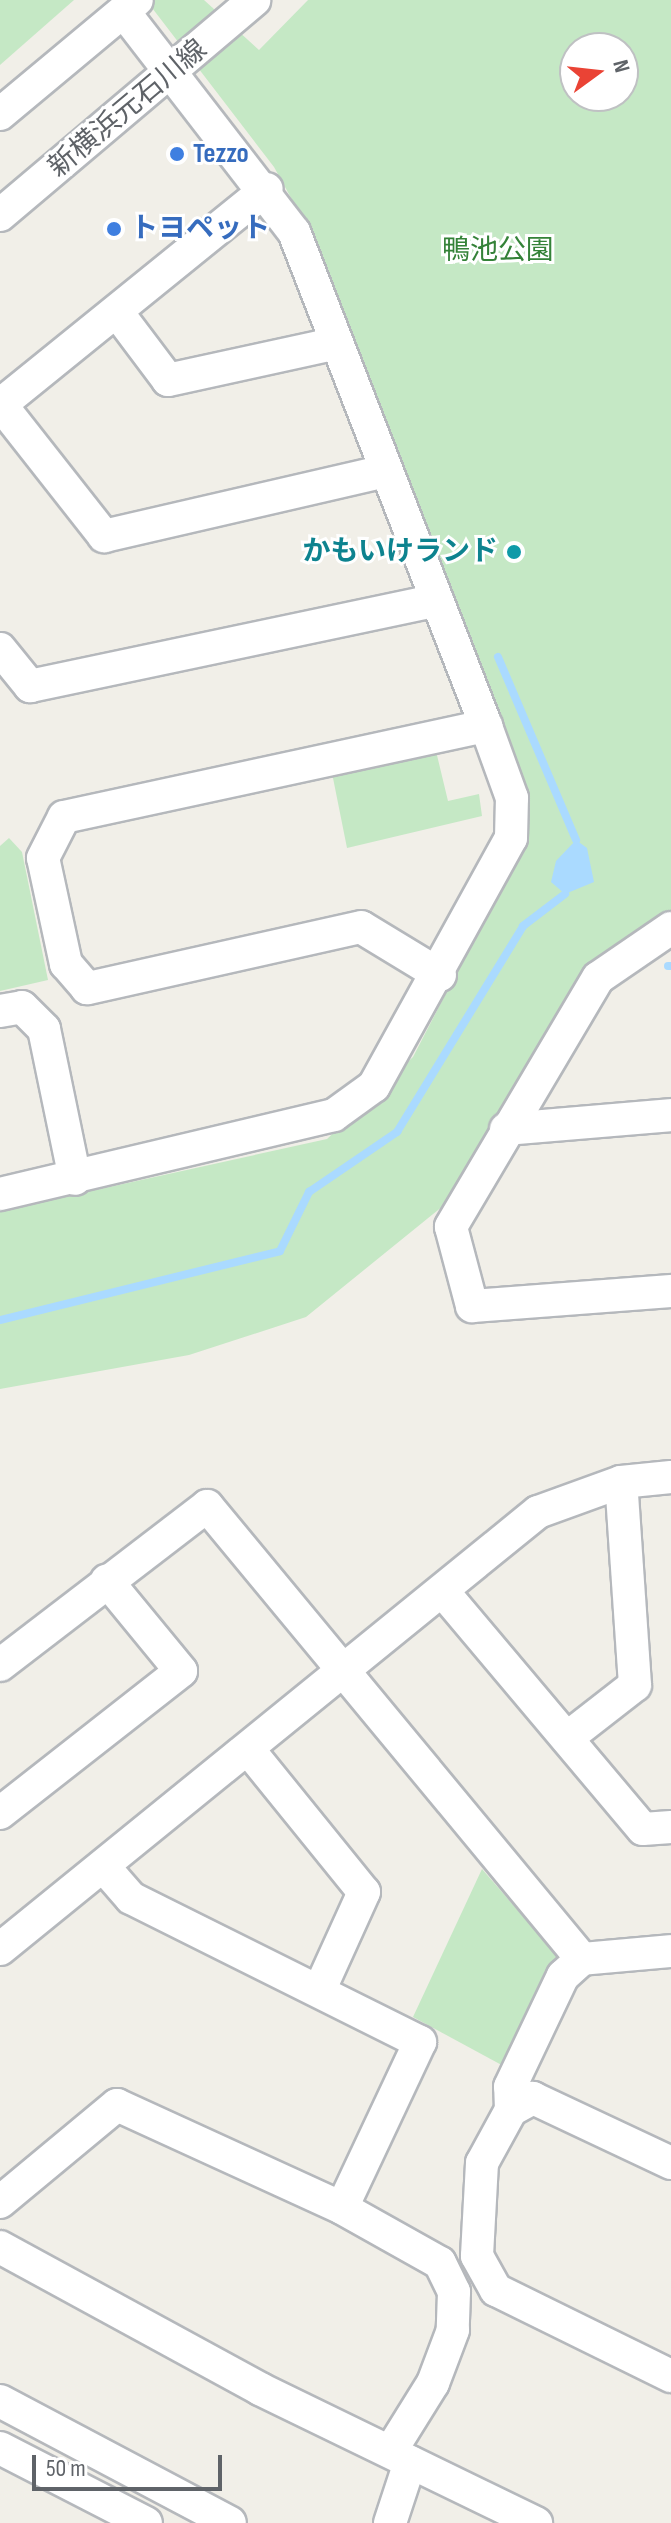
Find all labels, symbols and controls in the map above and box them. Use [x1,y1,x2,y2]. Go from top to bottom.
north arrow [559,32,639,112]
street label: 新横浜元石川線 [42,33,214,185]
text: N [606,57,635,75]
place label: Tezzo [193,137,249,171]
marker: Tezzo [168,145,186,163]
place label: トヨペット [130,212,270,246]
marker: トヨペット [105,220,123,238]
park label: 鴨池公園 [442,234,554,268]
place label: かもいけランド [302,535,498,569]
marker: かもいけランド [505,543,523,561]
scale bar [36,2439,226,2489]
text: 50 m [46,2454,86,2483]

